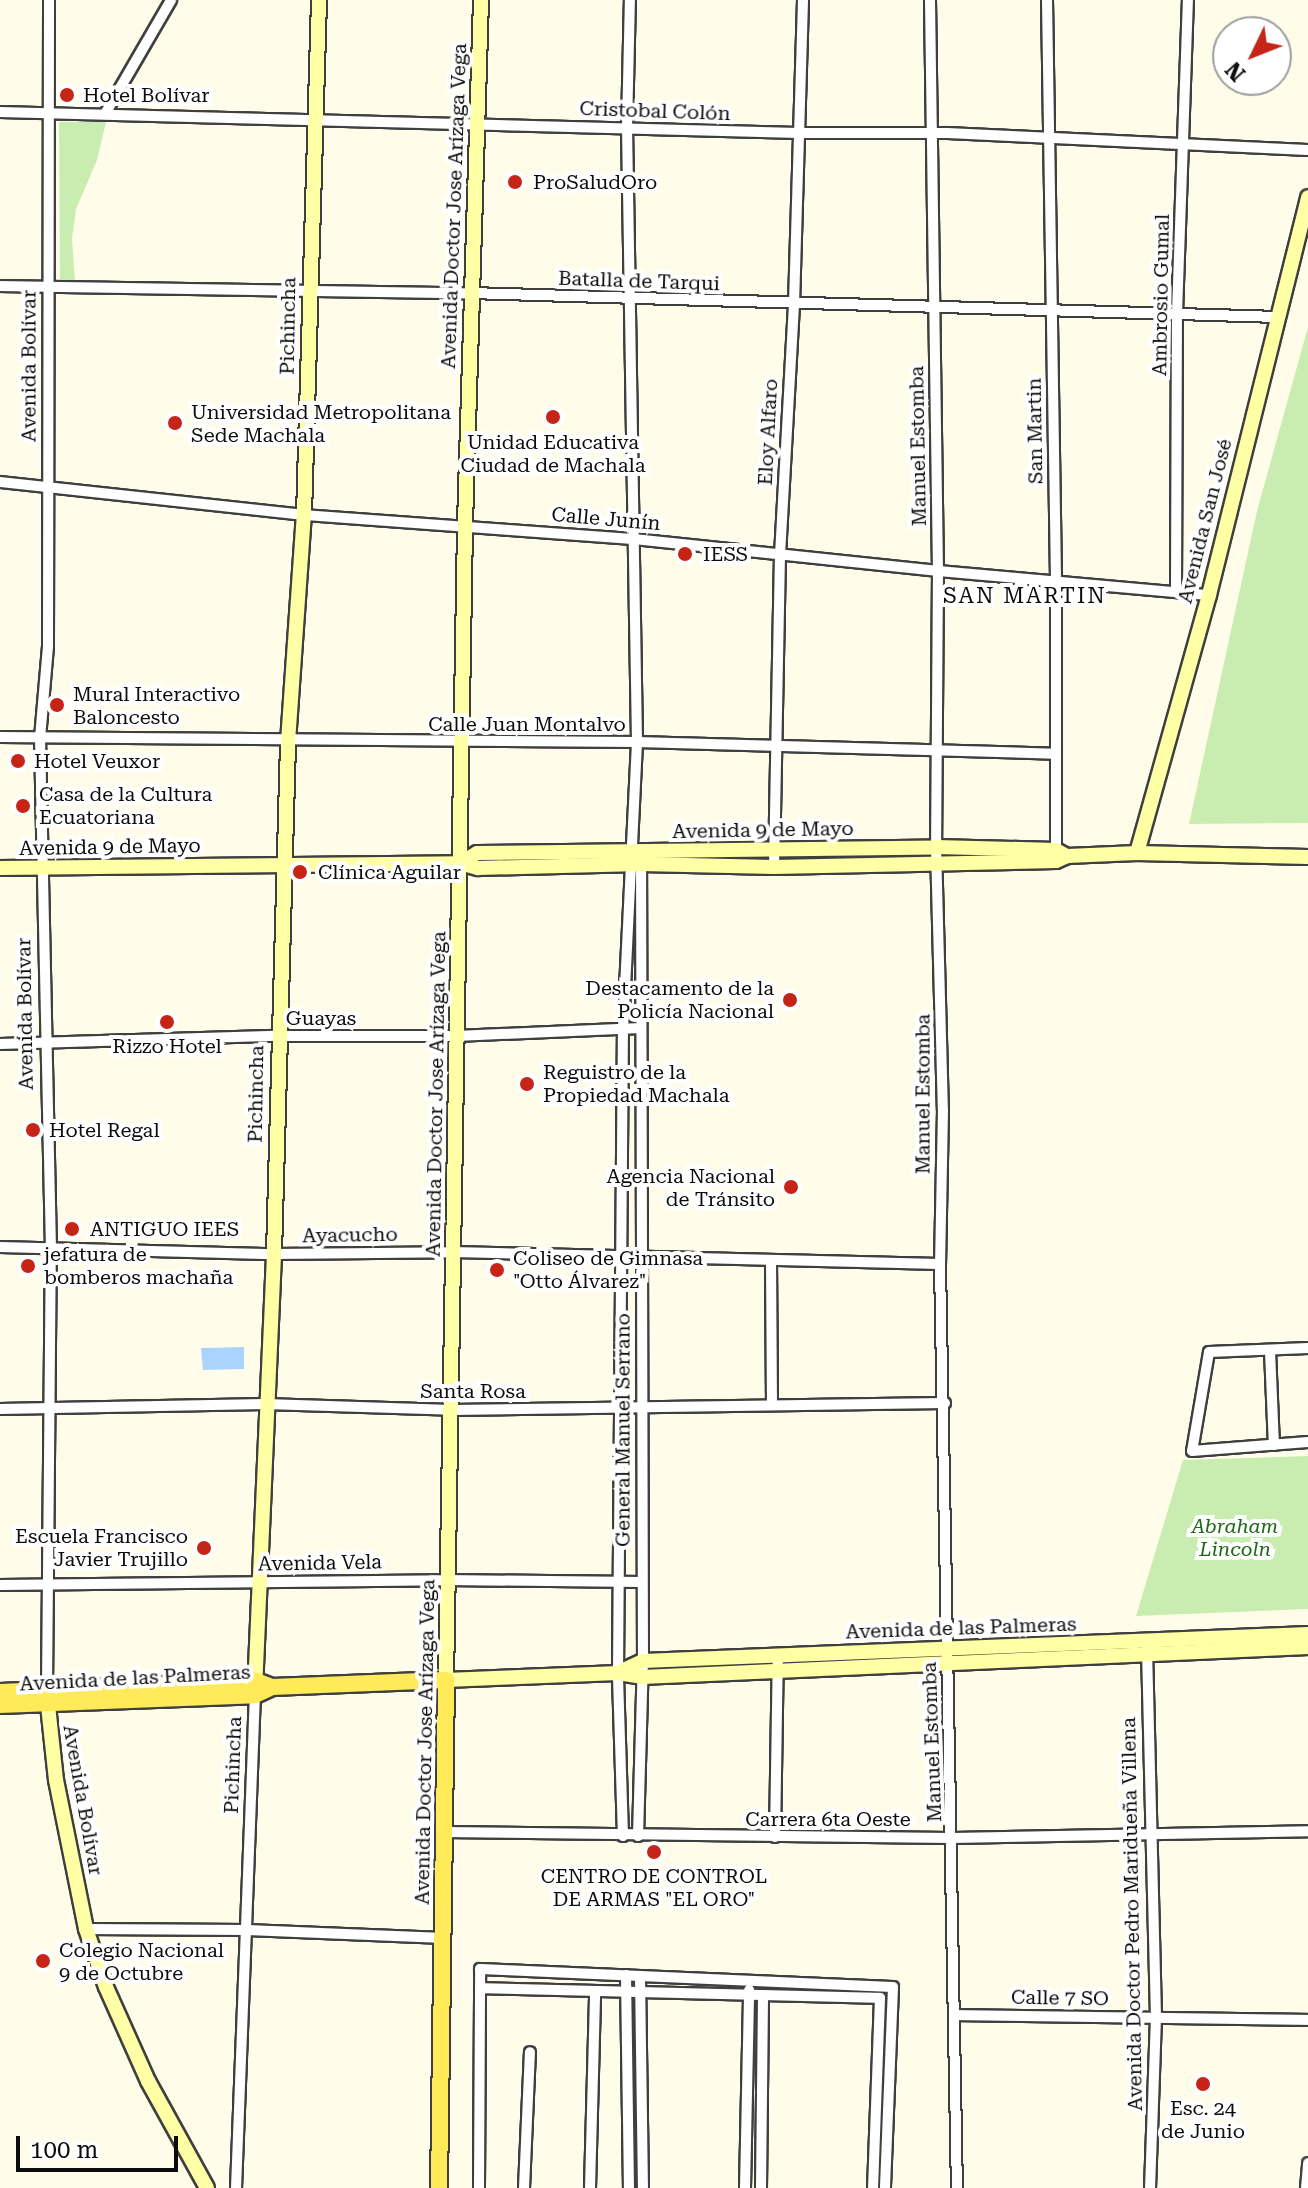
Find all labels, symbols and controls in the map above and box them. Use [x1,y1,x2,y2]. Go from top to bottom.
north arrow [1212,16,1292,96]
street label: Avenida Doctor Jose Arízaga Vega [436,43,472,369]
text: N [1221,57,1250,86]
place label: Hotel Bolívar [83,83,210,107]
marker: Hotel Bolívar [58,86,76,104]
street label: Cristobal Colón [579,96,731,126]
place label: ProSaludOro [533,170,657,194]
marker: ProSaludOro [504,171,526,193]
street label: Ambrosio Gumal [1148,214,1174,376]
street label: Batalla de Tarqui [558,266,720,296]
street label: Pichincha [275,277,301,375]
street label: Avenida Bolívar [17,290,41,442]
street label: Manuel Estomba [905,366,931,526]
street label: Eloy Alfaro [753,378,783,486]
street label: San Martin [1022,378,1048,484]
place label: Universidad Metropolitana Sede Machala [191,400,451,447]
marker: Unidad Educativa Ciudad de Machala [544,408,562,426]
marker: Universidad Metropolitana Sede Machala [166,414,184,432]
place label: Unidad Educativa Ciudad de Machala [460,430,646,477]
street label: Avenida San José [1173,436,1237,606]
street label: Calle Junín [551,502,661,536]
place label: IESS [703,542,748,566]
marker: IESS [674,543,696,565]
district label: SAN MARTIN [943,583,1107,609]
place label: Mural Interactivo Baloncesto [73,682,240,729]
marker: Mural Interactivo Baloncesto [48,696,66,714]
street label: Calle Juan Montalvo [428,712,626,736]
place label: Hotel Veuxor [34,749,160,773]
marker: Hotel Veuxor [9,752,27,770]
place label: Casa de la Cultura Ecuatoriana [39,782,212,829]
marker: Casa de la Cultura Ecuatoriana [14,797,32,815]
street label: Avenida 9 de Mayo [672,816,854,844]
street label: Avenida 9 de Mayo [19,833,201,861]
place label: Clínica Aguilar [318,860,461,884]
marker: Clínica Aguilar [289,861,311,883]
street label: Avenida Doctor Jose Arízaga Vega [421,931,451,1257]
street label: Avenida Bolívar [12,938,38,1090]
place label: Destacamento de la Policía Nacional [585,976,774,1023]
marker: Destacamento de la Policía Nacional [781,991,799,1009]
street label: Guayas [286,1006,356,1030]
marker: Rizzo Hotel [158,1013,176,1031]
street label: Manuel Estomba [911,1014,935,1174]
place label: Rizzo Hotel [112,1034,222,1058]
street label: Pichincha [243,1045,269,1143]
place label: Reguistro de la Propiedad Machala [543,1060,730,1107]
marker: Reguistro de la Propiedad Machala [518,1075,536,1093]
place label: Hotel Regal [49,1118,160,1142]
marker: Hotel Regal [24,1121,42,1139]
place label: Agencia Nacional de Tránsito [607,1164,775,1211]
marker: Agencia Nacional de Tránsito [782,1178,800,1196]
place label: ANTIGUO IEES [90,1217,239,1241]
marker: ANTIGUO IEES [61,1218,83,1240]
street label: Ayacucho [302,1222,398,1248]
place label: jefatura de bomberos machaña [44,1242,233,1289]
place label: Coliseo de Gimnasa "Otto Álvarez" [513,1246,703,1293]
marker: jefatura de bomberos machaña [19,1257,37,1275]
marker: Coliseo de Gimnasa "Otto Álvarez" [488,1261,506,1279]
street label: General Manuel Serrano [611,1313,635,1547]
street label: Santa Rosa [420,1379,526,1403]
park label: Abraham Lincoln [1192,1515,1278,1562]
place label: Escuela Francisco Javier Trujillo [15,1524,188,1571]
marker: Escuela Francisco Javier Trujillo [195,1539,213,1557]
street label: Avenida Vela [258,1550,382,1576]
street label: Avenida Doctor Jose Arízaga Vega [410,1579,440,1905]
street label: Avenida de las Palmeras [845,1612,1077,1644]
street label: Avenida de las Palmeras [19,1660,251,1696]
street label: Manuel Estomba [917,1661,947,1823]
street label: Pichincha [219,1716,247,1814]
street label: Avenida Doctor Pedro Maridueña Villena [1117,1717,1147,2111]
street label: Avenida Bolívar [58,1723,108,1877]
street label: Carrera 6ta Oeste [745,1807,911,1831]
marker: CENTRO DE CONTROL DE ARMAS "EL ORO" [645,1843,663,1861]
place label: CENTRO DE CONTROL DE ARMAS "EL ORO" [541,1864,767,1911]
place label: Colegio Nacional 9 de Octubre [59,1938,224,1985]
marker: Colegio Nacional 9 de Octubre [34,1952,52,1970]
street label: Calle 7 SO [1011,1985,1109,2011]
marker: Esc. 24 de Junio [1194,2075,1212,2093]
place label: Esc. 24 de Junio [1161,2096,1245,2143]
scale bar [20,2120,182,2170]
text: 100 m [30,2136,98,2164]

